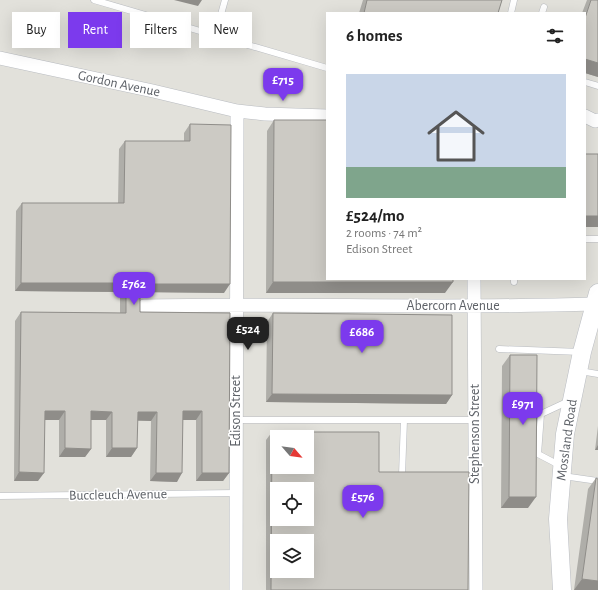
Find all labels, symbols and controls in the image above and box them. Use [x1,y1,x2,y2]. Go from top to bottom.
chip: Buy [12,12,60,48]
chip: Rent [68,12,122,48]
chip: Filters [130,12,191,48]
chip: New [199,12,252,48]
icon: filters [544,25,566,47]
text: 6 homes [346,27,402,44]
street label: Gordon Avenue [77,68,161,100]
pin: £715 [259,68,307,102]
text: £715 [272,74,294,87]
icon: home [420,100,492,172]
text: £524/mo [346,207,404,224]
text: 2 rooms · 74 m² [346,227,422,240]
text: Edison Street [346,243,412,256]
pin: £762 [110,272,158,306]
text: £762 [122,278,146,291]
street label: Abercorn Avenue [406,299,500,313]
pin: £524 [224,317,272,351]
pin: £686 [338,320,386,354]
text: £524 [236,323,260,336]
text: £686 [350,326,374,339]
street label: Edison Street [229,375,243,447]
street label: Stephenson Street [468,384,482,484]
pin: £971 [499,392,547,426]
text: £971 [512,398,534,411]
street label: Mossland Road [554,398,580,482]
north arrow [270,430,314,474]
map controls [270,430,314,578]
button: locate [270,482,314,526]
pin: £576 [339,485,387,519]
street label: Buccleuch Avenue [69,487,167,503]
text: £576 [351,491,375,504]
button: layers [270,534,314,578]

